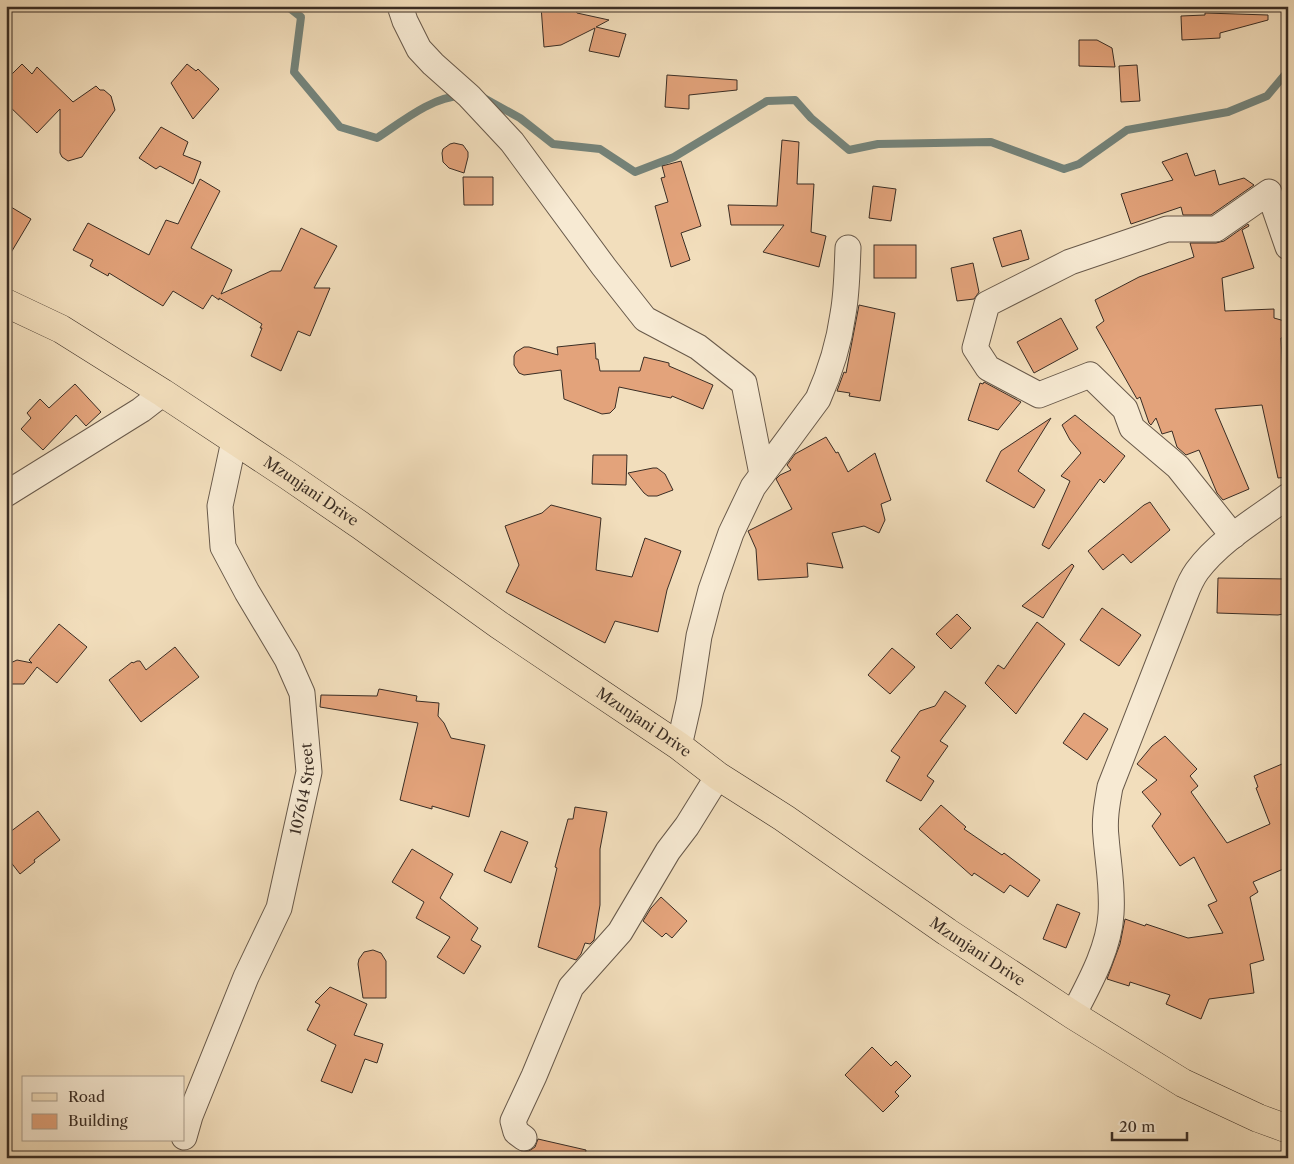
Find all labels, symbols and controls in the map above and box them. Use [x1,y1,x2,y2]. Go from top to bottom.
street label: Mzunjani Drive [260,452,362,530]
street label: Mzunjani Drive [593,683,695,761]
street label: 107614 Street [285,741,318,837]
street label: Mzunjani Drive [926,913,1029,990]
legend [22,1076,185,1142]
text: Road [68,1087,105,1106]
scale bar [1112,1109,1186,1141]
text: Building [68,1111,128,1130]
text: 20 m [1119,1117,1155,1136]

